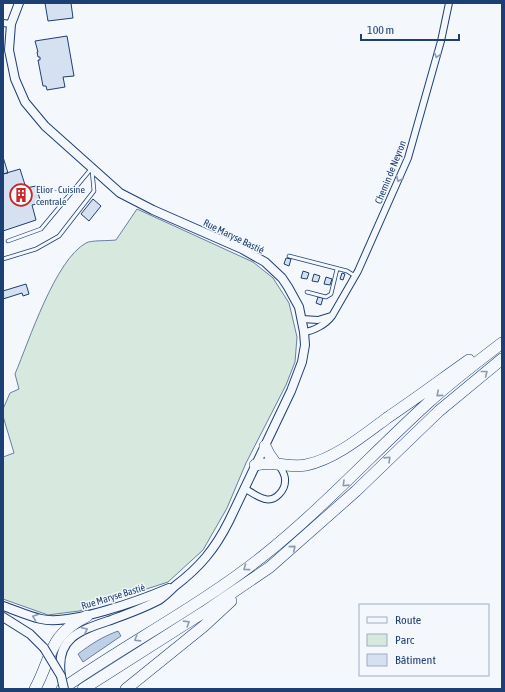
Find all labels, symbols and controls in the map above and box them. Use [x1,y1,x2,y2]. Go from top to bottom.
scale bar [361,16,459,42]
text: 100 m [367,23,394,37]
one-way arrow [433,51,442,58]
street label: Chemin de Neyron [373,139,408,205]
one-way arrow [396,174,404,182]
building icon: Elior - Cuisine centrale [8,182,34,208]
place label: Elior - Cuisine centrale [36,184,85,207]
street label: Rue Maryse Bastié [202,217,266,256]
one-way arrow [480,370,487,377]
one-way arrow [436,389,444,397]
one-way arrow [383,456,391,464]
one-way arrow [342,479,350,487]
one-way arrow [288,545,295,552]
one-way arrow [244,564,251,571]
street label: Rue Maryse Bastié [80,581,147,611]
legend [359,604,489,676]
one-way arrow [31,613,38,622]
text: Route [395,613,421,627]
one-way arrow [183,620,190,628]
one-way arrow [80,627,88,635]
text: Parc [395,633,415,647]
one-way arrow [135,635,142,642]
text: Bâtiment [395,653,436,667]

